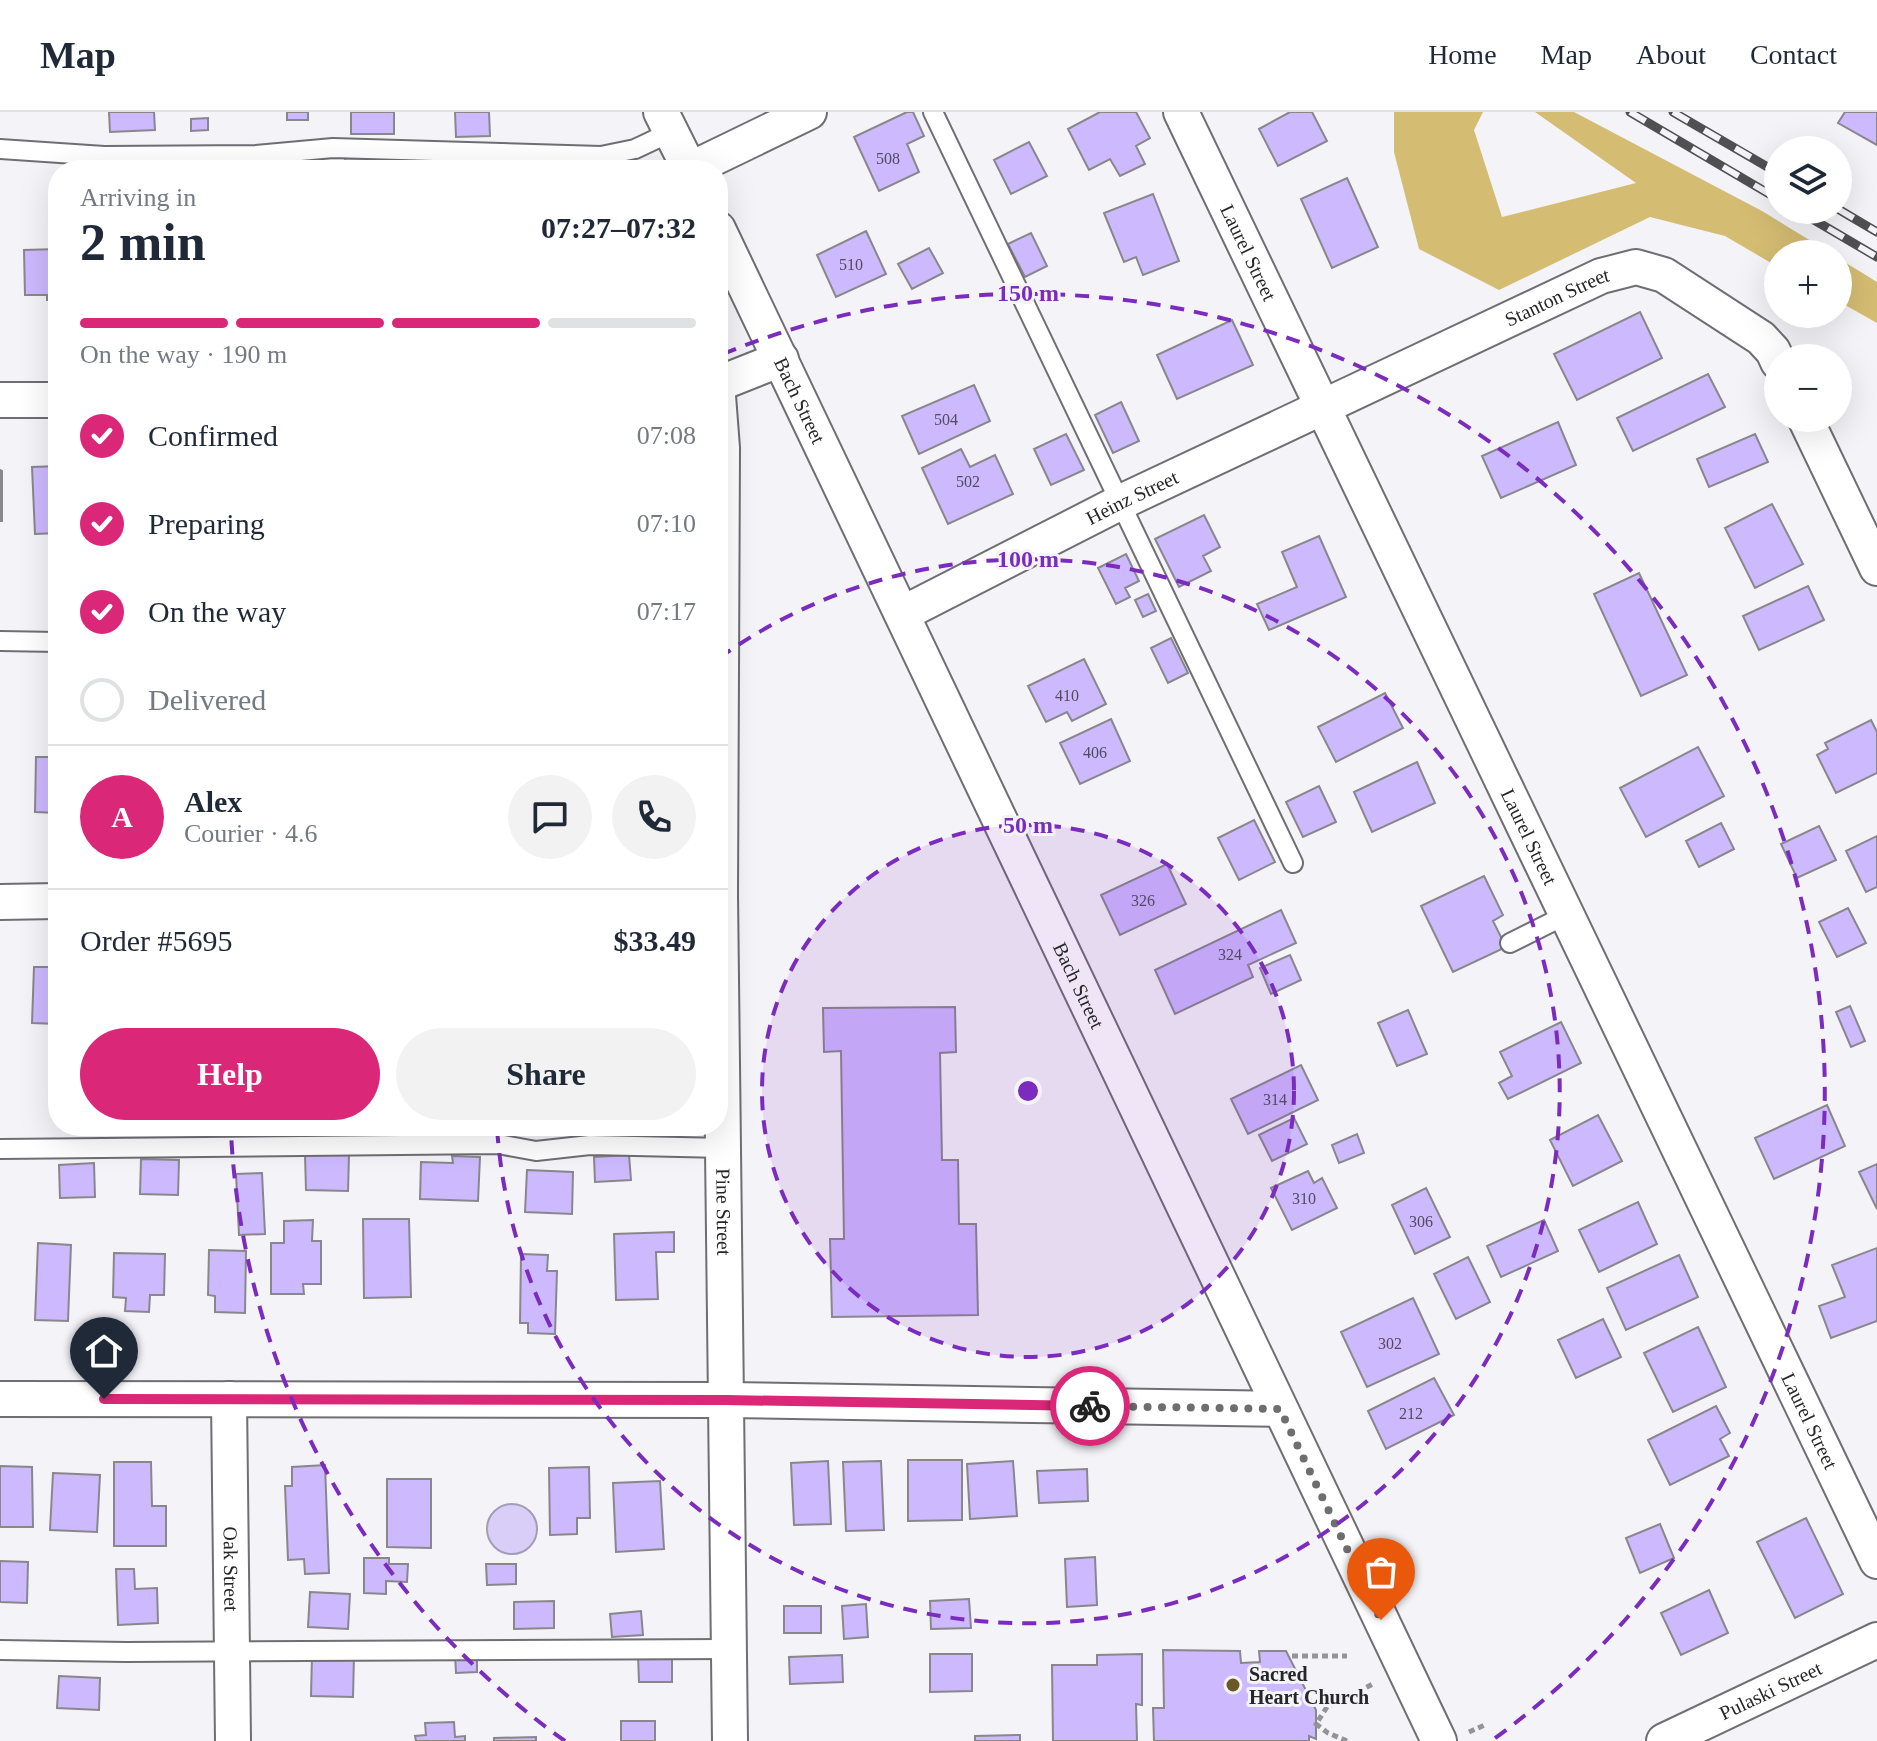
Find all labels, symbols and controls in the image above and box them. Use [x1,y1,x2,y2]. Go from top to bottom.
text: Map [40,34,116,76]
text: Home [1428,39,1497,70]
text: Map [1541,39,1592,70]
text: About [1636,39,1706,70]
text: Contact [1750,39,1837,70]
map controls [1764,136,1852,432]
button: layers [1764,136,1852,224]
house number: 508 [876,150,900,167]
text: Arriving in [80,183,196,212]
street label: Laurel Street [1216,201,1281,305]
text: 07:27–07:32 [541,211,696,244]
text: 2 min [80,214,206,271]
button: + [1764,240,1852,328]
house number: 510 [839,256,863,273]
street label: Stanton Street [1501,263,1612,331]
text: 150 m [997,280,1059,306]
text: On the way · 190 m [80,340,287,369]
button: − [1764,344,1852,432]
street label: Bach Street [770,354,830,448]
house number: 504 [934,411,958,428]
icon: check [80,414,124,458]
text: Confirmed [148,419,278,452]
text: 07:08 [637,421,696,450]
street label: Heinz Street [1082,466,1182,529]
house number: 502 [956,473,980,490]
icon: check [80,502,124,546]
text: Preparing [148,507,265,540]
text: 07:10 [637,509,696,538]
text: 100 m [997,546,1059,572]
icon: check [80,590,124,634]
text: On the way [148,595,286,628]
text: 07:17 [637,597,696,626]
text: Delivered [148,683,266,716]
house number: 410 [1055,687,1079,704]
house number: 406 [1083,744,1107,761]
button: chat [508,775,592,859]
button: phone [612,775,696,859]
text: Alex [184,785,242,818]
street label: Laurel Street [1497,785,1562,889]
text: A [111,800,133,833]
text: 50 m [1003,812,1053,838]
text: Courier · 4.6 [184,819,318,848]
house number: 326 [1131,892,1155,909]
text: Order #5695 [80,924,232,957]
text: $33.49 [614,924,696,957]
street label: Bach Street [1049,939,1109,1032]
house number: 324 [1218,946,1242,963]
button: Help [80,1028,380,1120]
button: Share [396,1028,696,1120]
centre of rings [1014,1077,1042,1105]
house number: 314 [1263,1091,1287,1108]
street label: Pine Street [712,1168,735,1256]
house number: 310 [1292,1190,1316,1207]
house number: 306 [1409,1213,1433,1230]
pin [70,1317,138,1399]
icon: home [82,1329,126,1373]
house number: 302 [1378,1335,1402,1352]
courier [1050,1366,1130,1446]
street label: Laurel Street [1777,1369,1842,1473]
icon: bike [1068,1384,1112,1428]
house number: 212 [1399,1405,1423,1422]
street label: Oak Street [219,1526,242,1612]
pin [1347,1538,1415,1620]
icon: bag [1359,1550,1403,1594]
street label: Pulaski Street [1716,1657,1826,1724]
place label: Sacred Heart Church [1249,1663,1369,1708]
marker: Sacred Heart Church [1224,1676,1242,1694]

